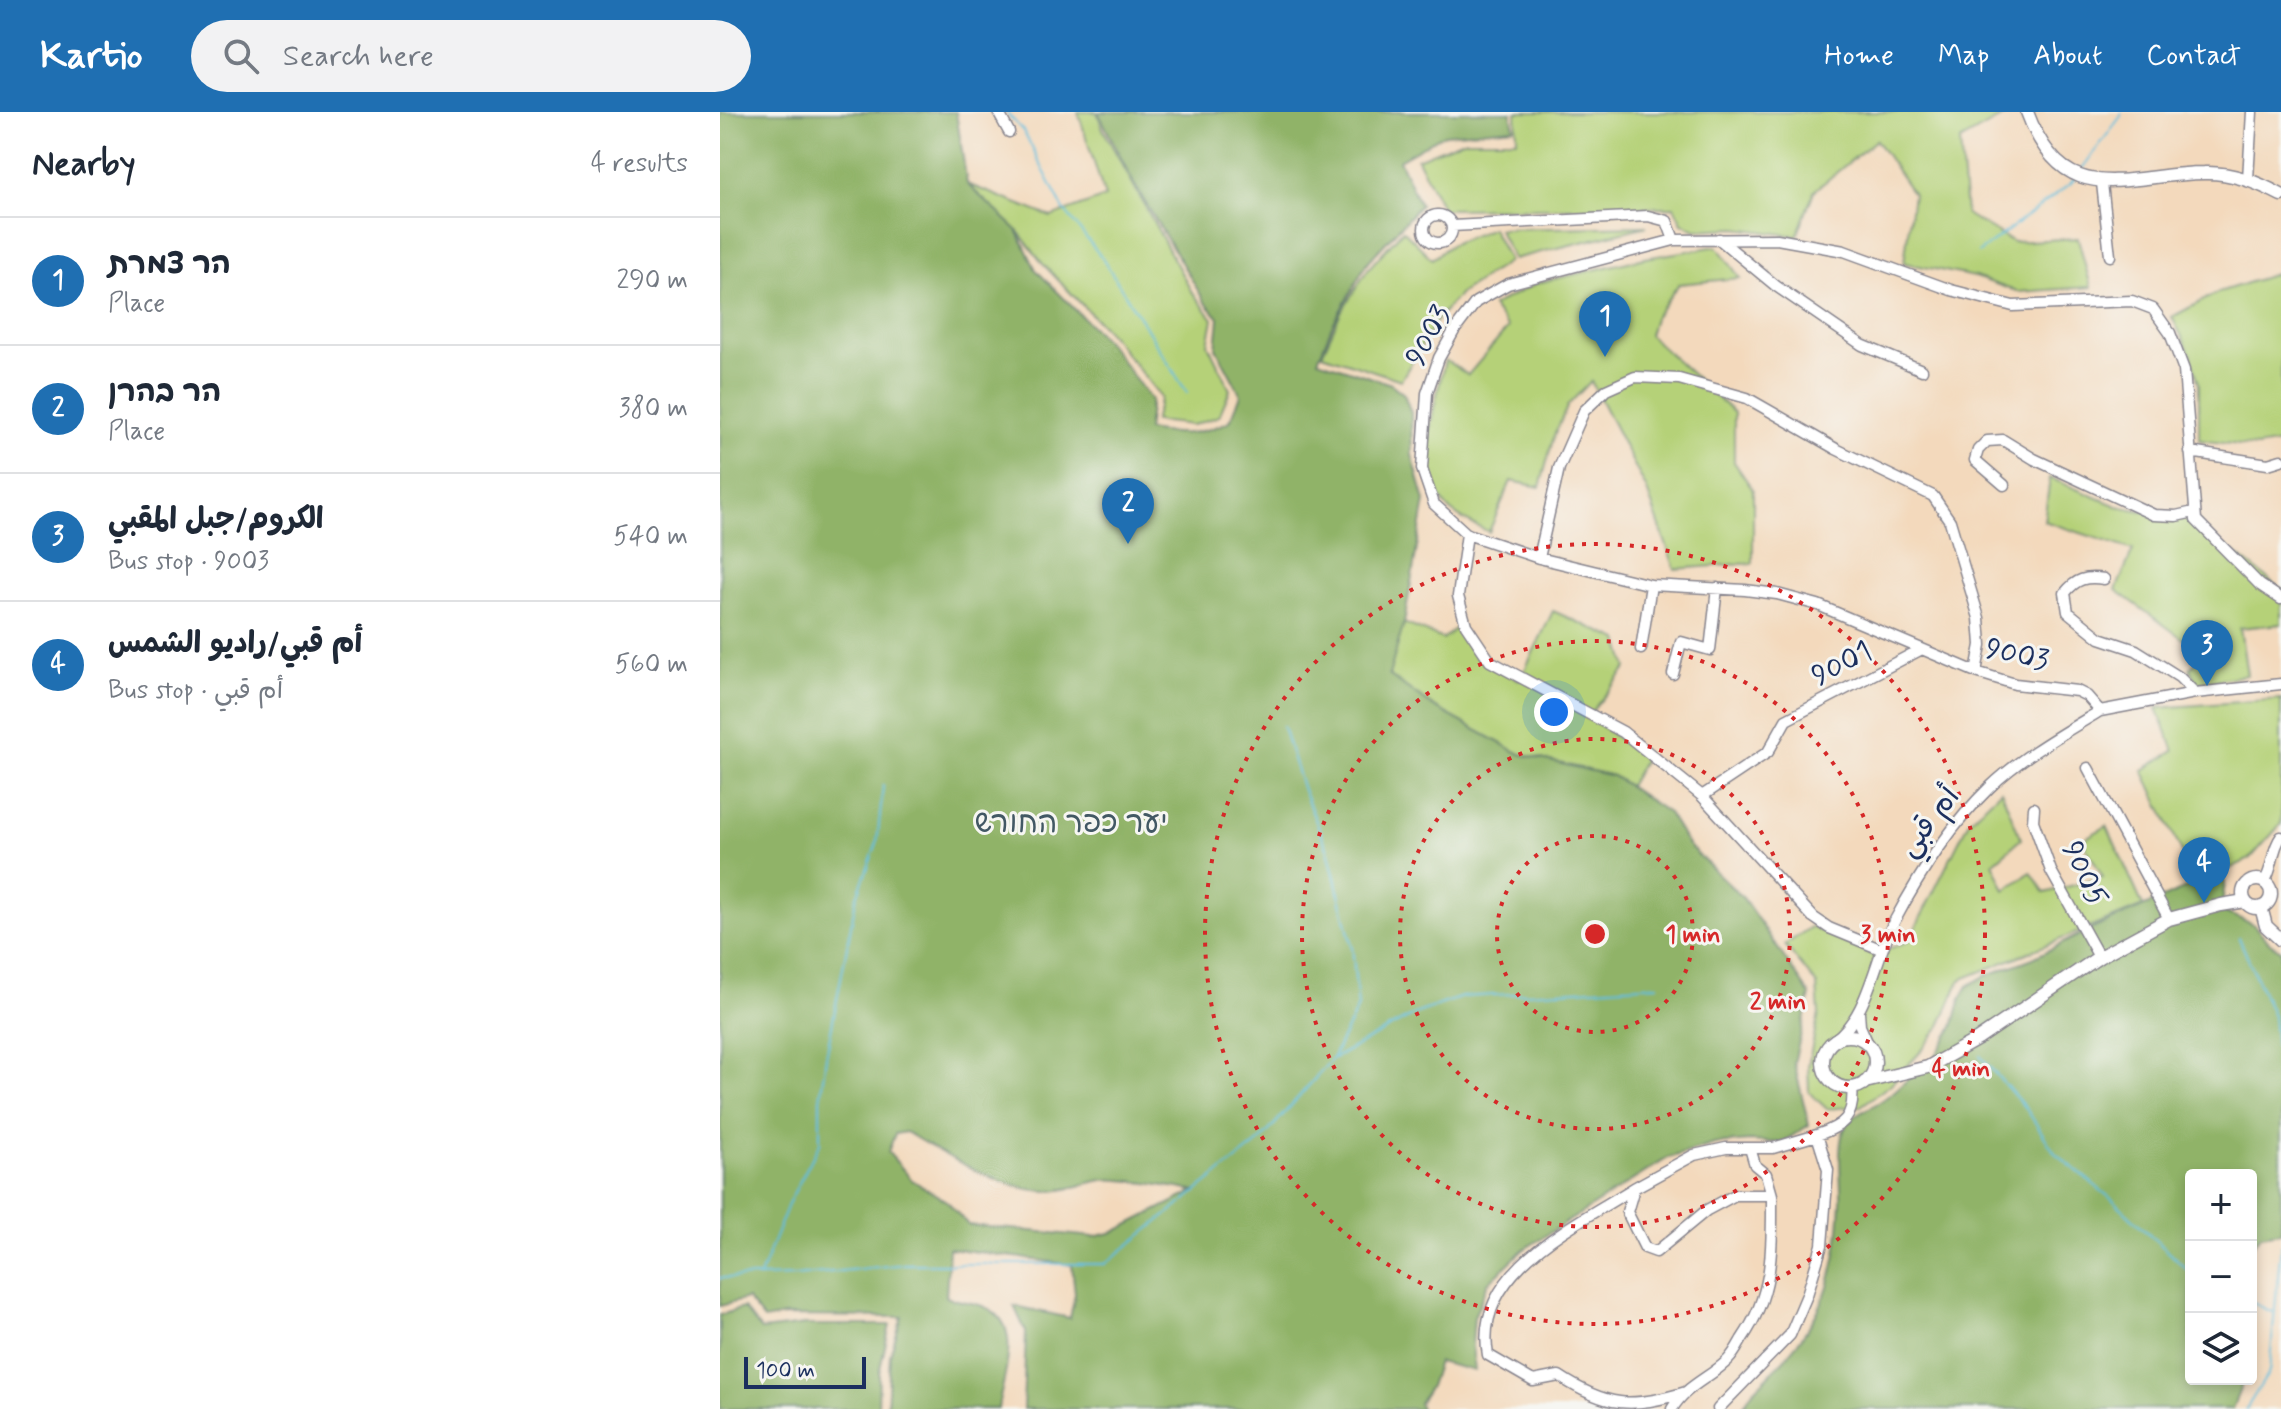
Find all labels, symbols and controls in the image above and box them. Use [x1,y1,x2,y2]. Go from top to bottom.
search box [191,20,751,92]
text: Kartio [40,32,143,81]
icon: search [219,34,263,78]
text: Search here [283,37,434,76]
text: Home [1824,38,1894,75]
text: Map [1938,38,1989,75]
text: About [2033,38,2102,75]
text: Contact [2146,38,2241,75]
text: Nearby [32,142,136,187]
text: 4 results [591,147,688,181]
text: הר צמרת [108,245,231,284]
text: 1 [52,264,64,298]
text: 290 m [616,264,688,298]
text: Place [108,287,165,321]
pin: 1 [1579,291,1631,357]
street label: 9003 [1397,299,1461,373]
text: הר בהרן [108,373,221,412]
text: 2 [52,392,64,426]
text: 380 m [619,392,688,426]
text: Place [108,415,165,449]
pin: 2 [1102,478,1154,544]
text: الكروم/جبل المقبي [108,500,324,539]
text: 3 [52,520,64,554]
text: 540 m [613,520,688,554]
text: Bus stop · 9003 [108,545,269,579]
pin: 3 [2181,620,2233,686]
text: أم قبي/راديو الشمس [108,624,362,663]
street label: 9003 [1982,629,2052,681]
street label: 9001 [1805,632,1879,696]
text: 4 [50,648,66,682]
text: 560 m [615,648,688,682]
text: Bus stop · أم قبي [108,674,283,708]
your location [1534,692,1574,732]
street label: أم قبي [1889,779,1973,868]
park label: יער כפר החורש [975,804,1167,843]
street label: 9005 [2052,835,2116,913]
pin: 4 [2178,837,2230,903]
centre of rings [1581,920,1609,948]
text: 1 min [1665,920,1721,951]
text: 3 min [1860,920,1916,951]
text: 2 min [1750,987,1806,1018]
text: 4 min [1932,1054,1990,1085]
map controls [2185,1169,2257,1385]
button: + [2185,1169,2257,1241]
button: − [2185,1241,2257,1313]
button: layers [2185,1313,2257,1385]
scale bar [744,1353,866,1389]
text: 100 m [756,1357,815,1385]

